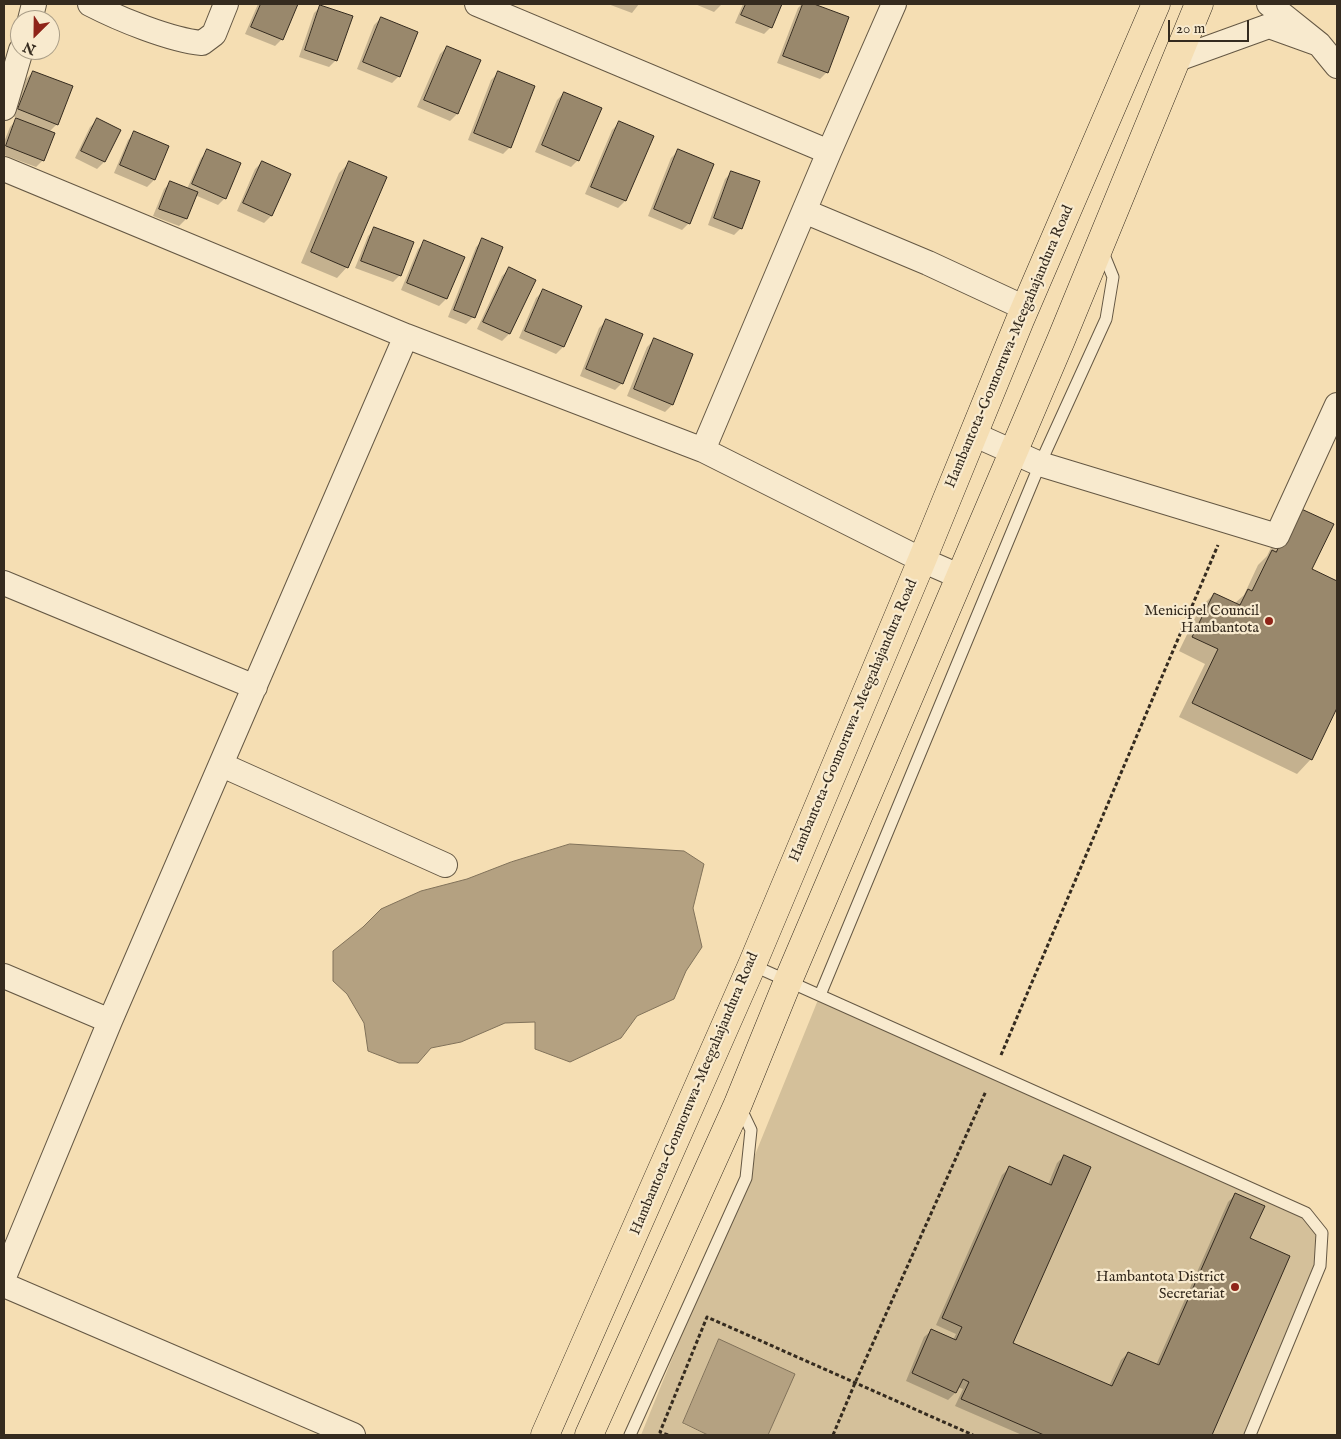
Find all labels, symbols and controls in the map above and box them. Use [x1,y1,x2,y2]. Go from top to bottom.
north arrow [10,10,60,60]
scale bar [1171,10,1252,42]
text: 20 m [1176,19,1205,38]
text: N [20,37,39,59]
street label: Hambantota-Gonnoruwa-Meegahajandura Road [942,203,1078,491]
street label: Hambantota-Gonnoruwa-Meegahajandura Road [786,577,922,865]
place label: Menicipel Council Hambantota [1144,603,1259,638]
marker: Menicipel Council Hambantota [1263,615,1275,627]
street label: Hambantota-Gonnoruwa-Meegahajandura Road [627,950,763,1238]
place label: Hambantota District Secretariat [1096,1269,1225,1304]
marker: Hambantota District Secretariat [1229,1281,1241,1293]

